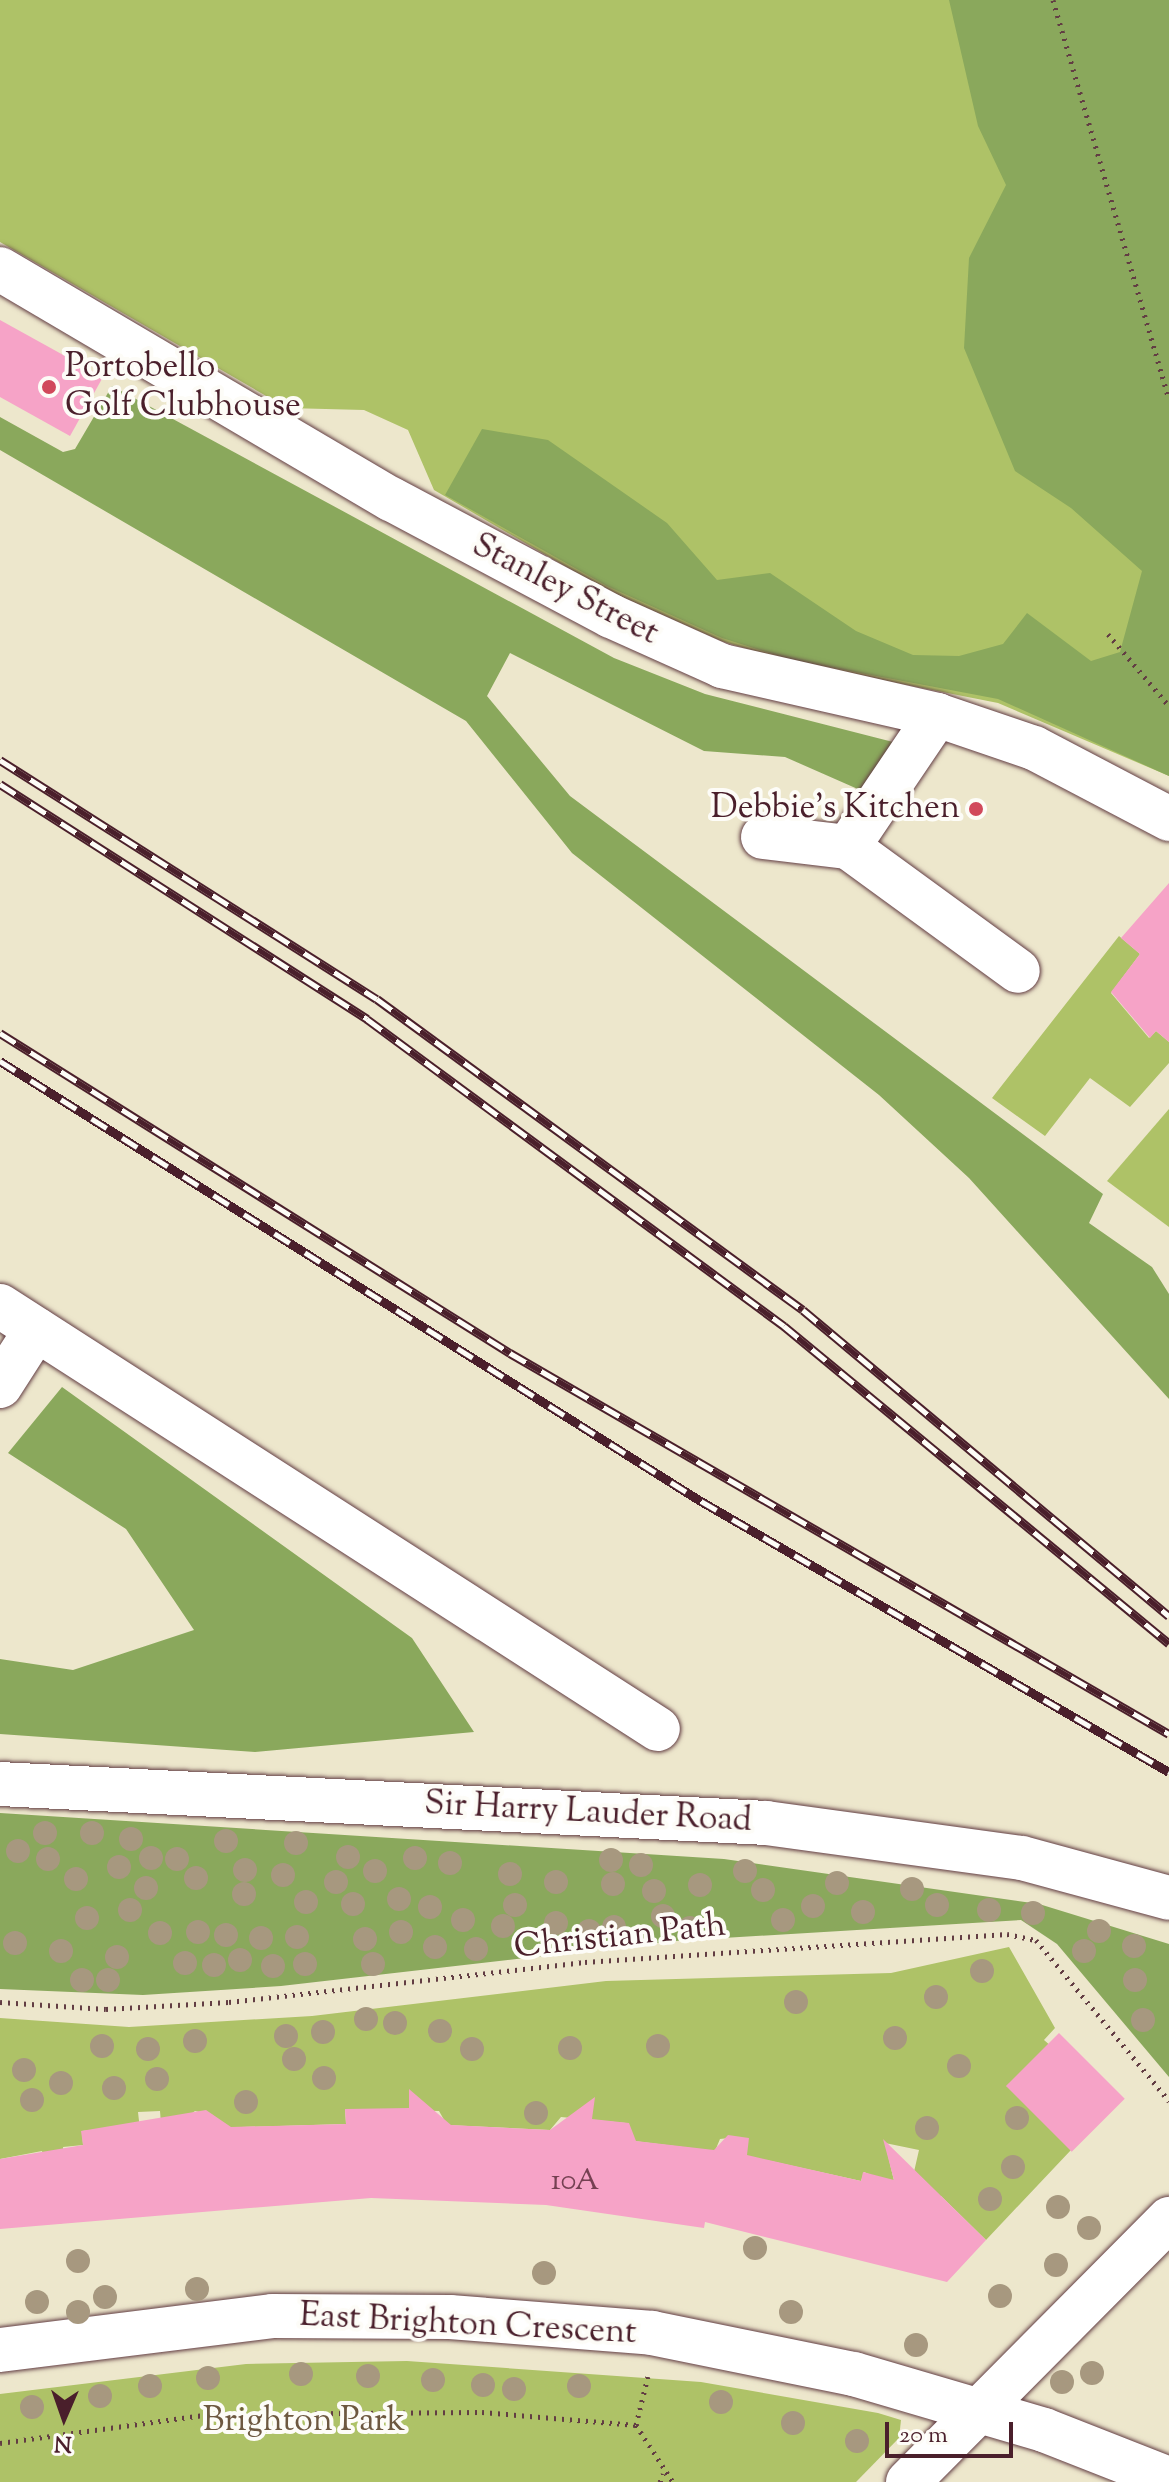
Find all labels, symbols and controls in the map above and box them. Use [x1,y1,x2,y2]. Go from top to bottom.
place label: Portobello Golf Clubhouse [65,347,301,426]
marker: Portobello Golf Clubhouse [40,378,58,396]
street label: Stanley Street [465,525,665,655]
place label: Debbie's Kitchen [711,789,960,829]
marker: Debbie's Kitchen [967,800,985,818]
street label: Sir Harry Lauder Road [423,1784,753,1842]
street label: Christian Path [512,1906,728,1968]
house number: 10A [551,2164,599,2200]
street label: East Brighton Crescent [298,2296,638,2354]
north arrow [24,2378,104,2458]
park label: Brighton Park [203,2402,405,2442]
scale bar [889,2406,1017,2456]
text: 20 m [899,2419,948,2453]
text: N [54,2426,72,2458]

